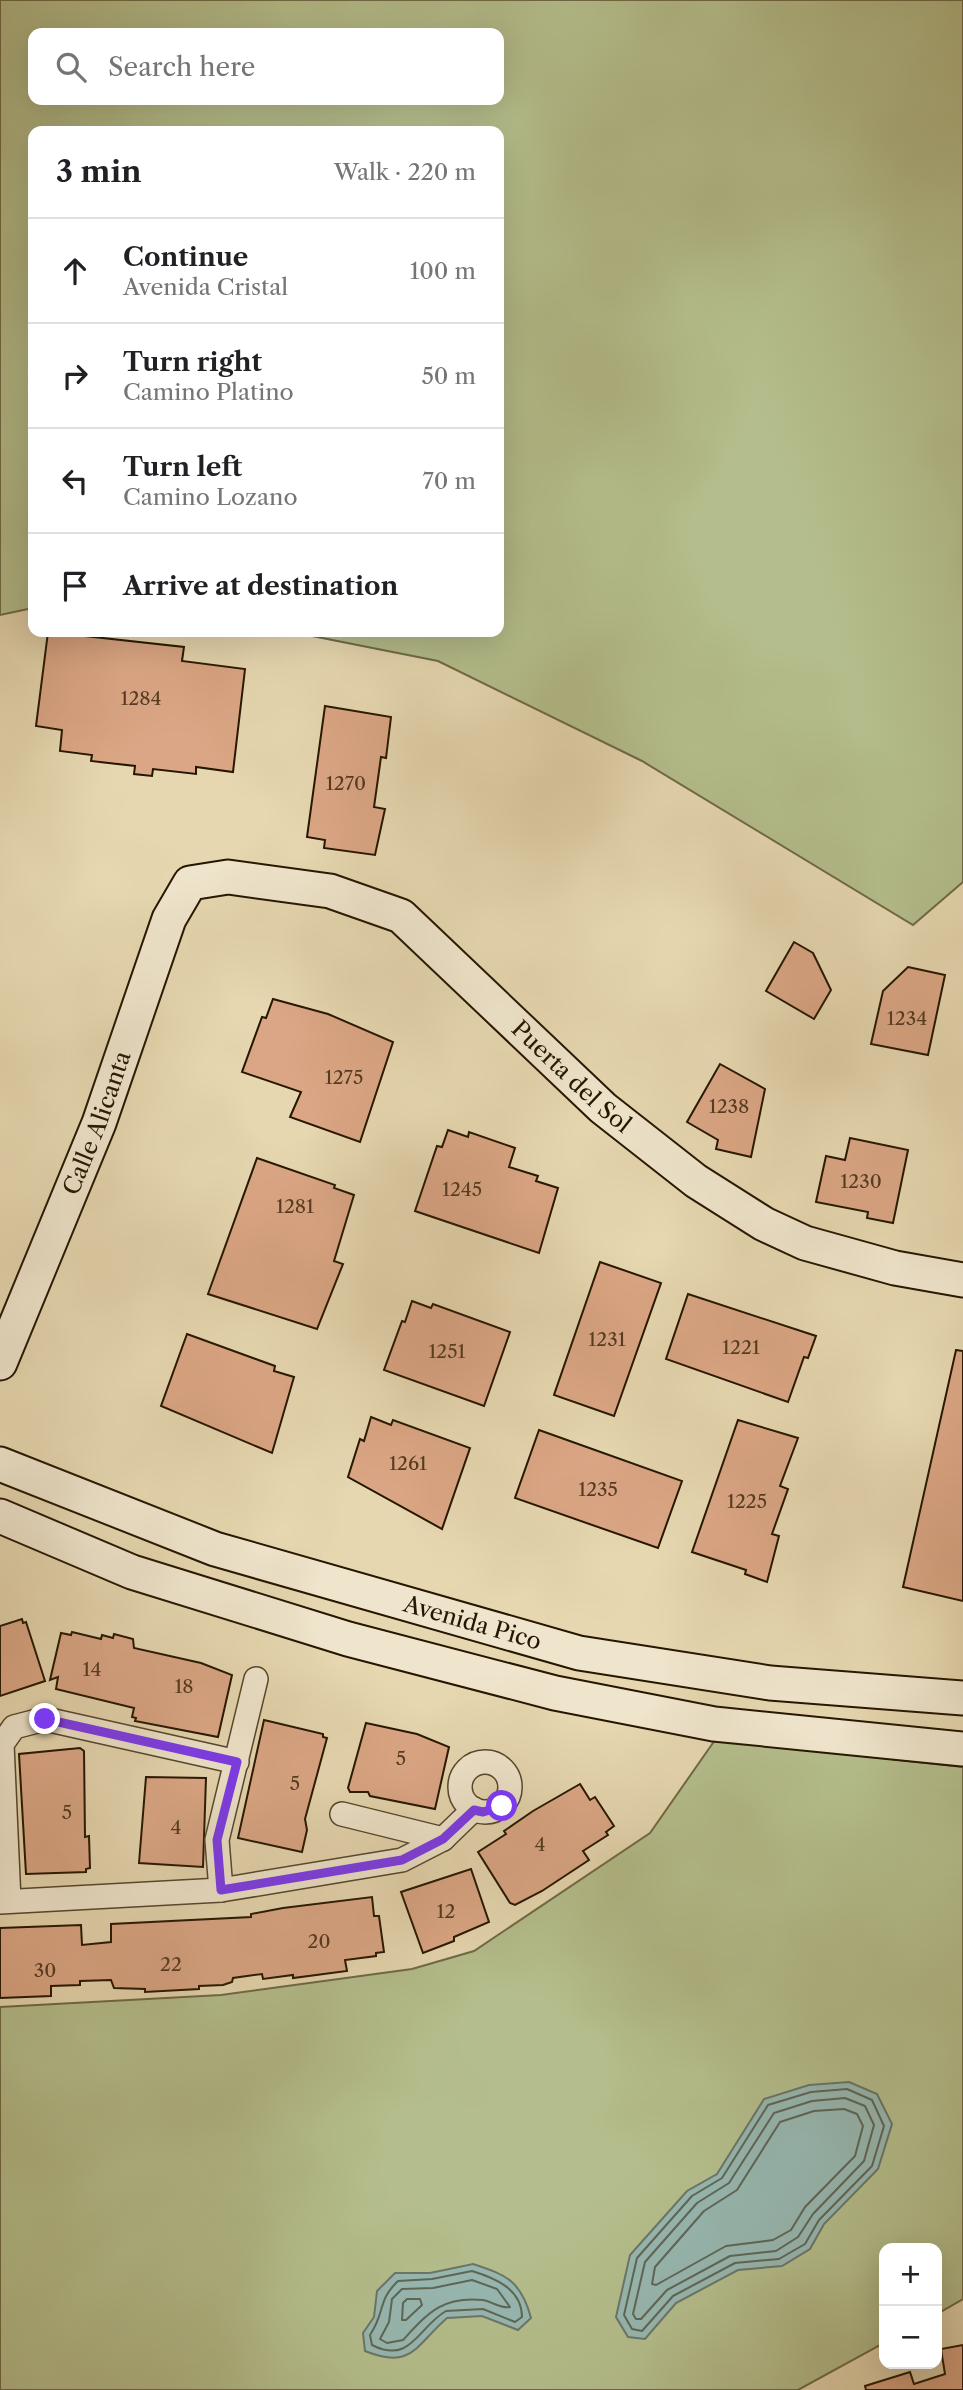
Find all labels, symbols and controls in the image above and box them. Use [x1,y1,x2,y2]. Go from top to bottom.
search box [28,28,504,105]
icon: search [52,48,90,86]
text: Search here [108,51,255,83]
text: 3 min [56,153,142,190]
text: Walk · 220 m [334,158,476,186]
text: Continue [123,241,248,273]
icon: ahead [56,252,94,290]
text: 100 m [410,257,476,285]
text: Avenida Cristal [123,273,288,301]
text: Turn right [123,346,262,378]
icon: right [56,357,94,395]
text: 50 m [421,362,476,390]
text: Camino Platino [123,378,294,406]
text: Turn left [123,451,242,483]
icon: left [56,462,94,500]
text: 70 m [423,467,476,495]
text: Camino Lozano [123,483,298,511]
icon: arrive [56,567,94,605]
text: Arrive at destination [123,570,398,602]
house number: 1284 [120,687,162,710]
house number: 1270 [326,772,366,795]
house number: 1234 [887,1007,927,1030]
street label: Puerta del Sol [506,1015,637,1139]
street label: Calle Alicanta [57,1047,137,1199]
house number: 1275 [325,1066,363,1089]
house number: 1238 [709,1095,749,1118]
house number: 1230 [840,1170,882,1193]
house number: 1245 [442,1178,482,1201]
house number: 1281 [276,1195,314,1218]
house number: 1231 [588,1328,626,1351]
house number: 1221 [722,1336,760,1359]
house number: 1251 [428,1340,466,1363]
house number: 1261 [389,1452,427,1475]
house number: 1235 [578,1478,618,1501]
house number: 1225 [727,1490,767,1513]
street label: Avenida Pico [399,1589,545,1656]
house number: 14 [83,1658,101,1681]
house number: 18 [174,1675,194,1698]
route end [29,1703,60,1734]
house number: 5 [396,1747,406,1770]
house number: 5 [290,1772,300,1795]
route start [486,1790,517,1821]
house number: 5 [62,1801,72,1824]
house number: 4 [171,1816,182,1839]
house number: 4 [535,1833,546,1856]
house number: 12 [437,1900,456,1923]
house number: 20 [308,1930,330,1953]
house number: 22 [160,1953,182,1976]
house number: 30 [34,1959,56,1982]
map controls [879,2243,942,2369]
button: + [879,2243,942,2306]
button: − [879,2306,942,2369]

